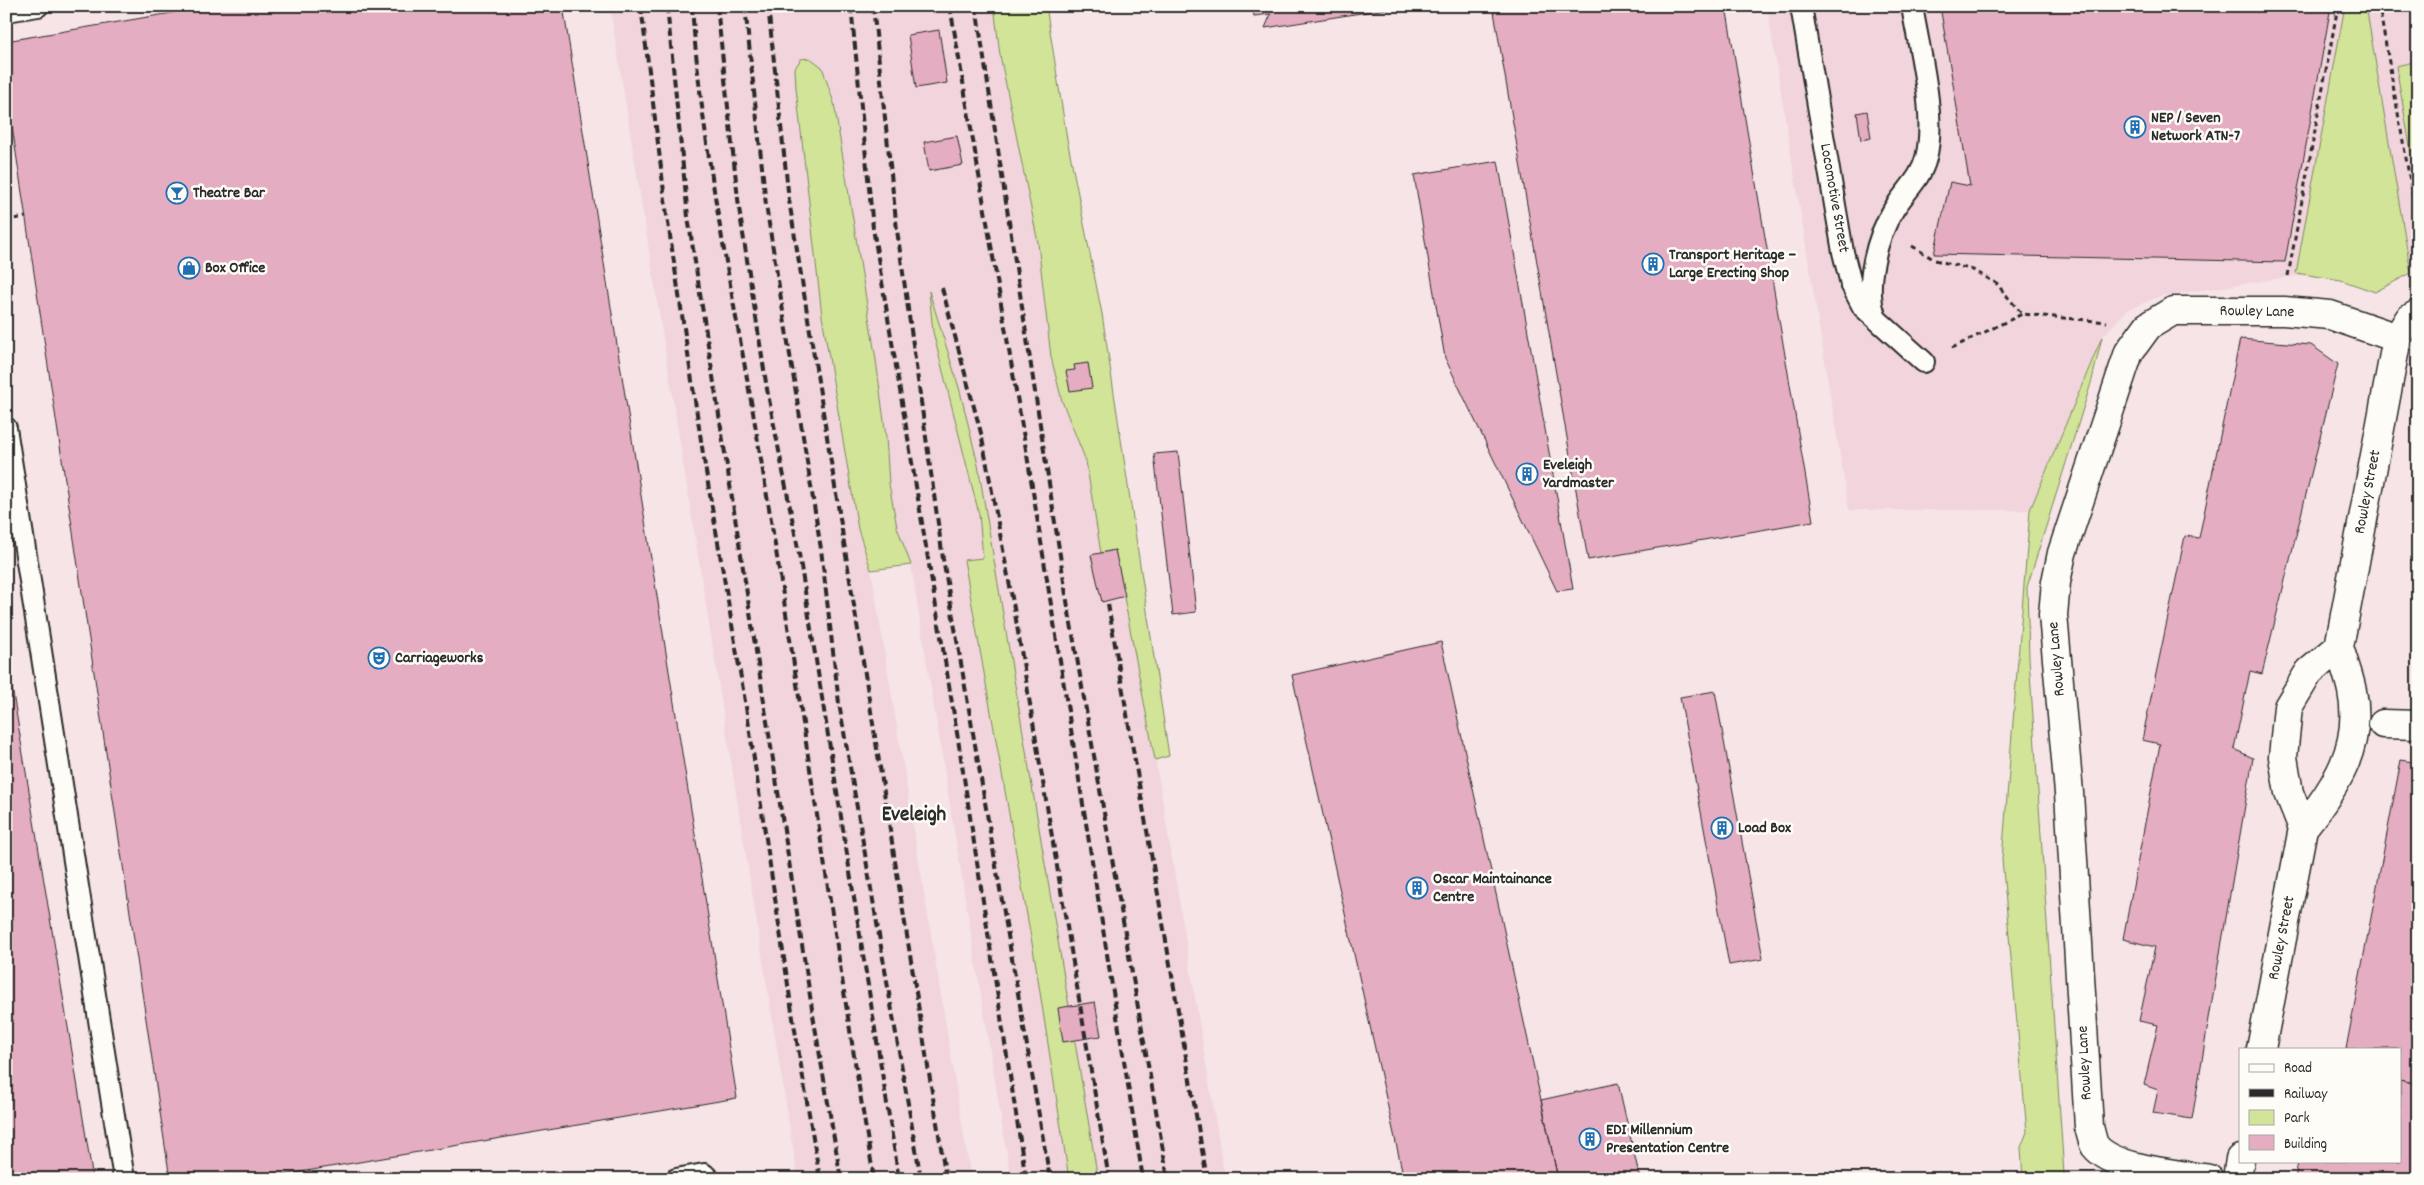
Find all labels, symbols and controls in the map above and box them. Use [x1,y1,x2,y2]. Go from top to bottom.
place label: NEP / Seven Network ATN-7 [2151,107,2240,148]
building icon: NEP / Seven Network ATN-7 [2123,115,2147,139]
street label: Locomotive Street [1813,142,1855,254]
bar icon: Theatre Bar [165,181,189,205]
place label: Theatre Bar [193,182,266,205]
place label: Transport Heritage – Large Erecting Shop [1669,244,1796,285]
building icon: Transport Heritage – Large Erecting Shop [1641,252,1665,276]
shop icon: Box Office [177,256,201,280]
place label: Box Office [205,257,265,280]
street label: Rowley Lane [2219,300,2295,324]
street label: Rowley Street [2349,448,2387,536]
place label: Eveleigh Yardmaster [1542,454,1615,495]
building icon: Eveleigh Yardmaster [1515,462,1539,486]
street label: Rowley Lane [2042,621,2072,697]
theatre icon: Carriageworks [367,646,391,670]
place label: Carriageworks [395,647,484,670]
district label: Eveleigh [882,801,947,831]
building icon: Load Box [1710,816,1734,840]
place label: Load Box [1738,817,1791,840]
place label: Oscar Maintainance Centre [1433,868,1552,909]
building icon: Oscar Maintainance Centre [1405,876,1429,900]
street label: Rowley Street [2263,894,2301,982]
street label: Rowley Lane [2072,1025,2098,1101]
legend [2239,1048,2402,1162]
text: Road [2284,1058,2312,1080]
text: Railway [2284,1084,2328,1106]
text: Park [2284,1108,2310,1130]
place label: EDI Millennium Presentation Centre [1606,1119,1729,1160]
building icon: EDI Millennium Presentation Centre [1578,1127,1602,1151]
text: Building [2284,1134,2327,1156]

